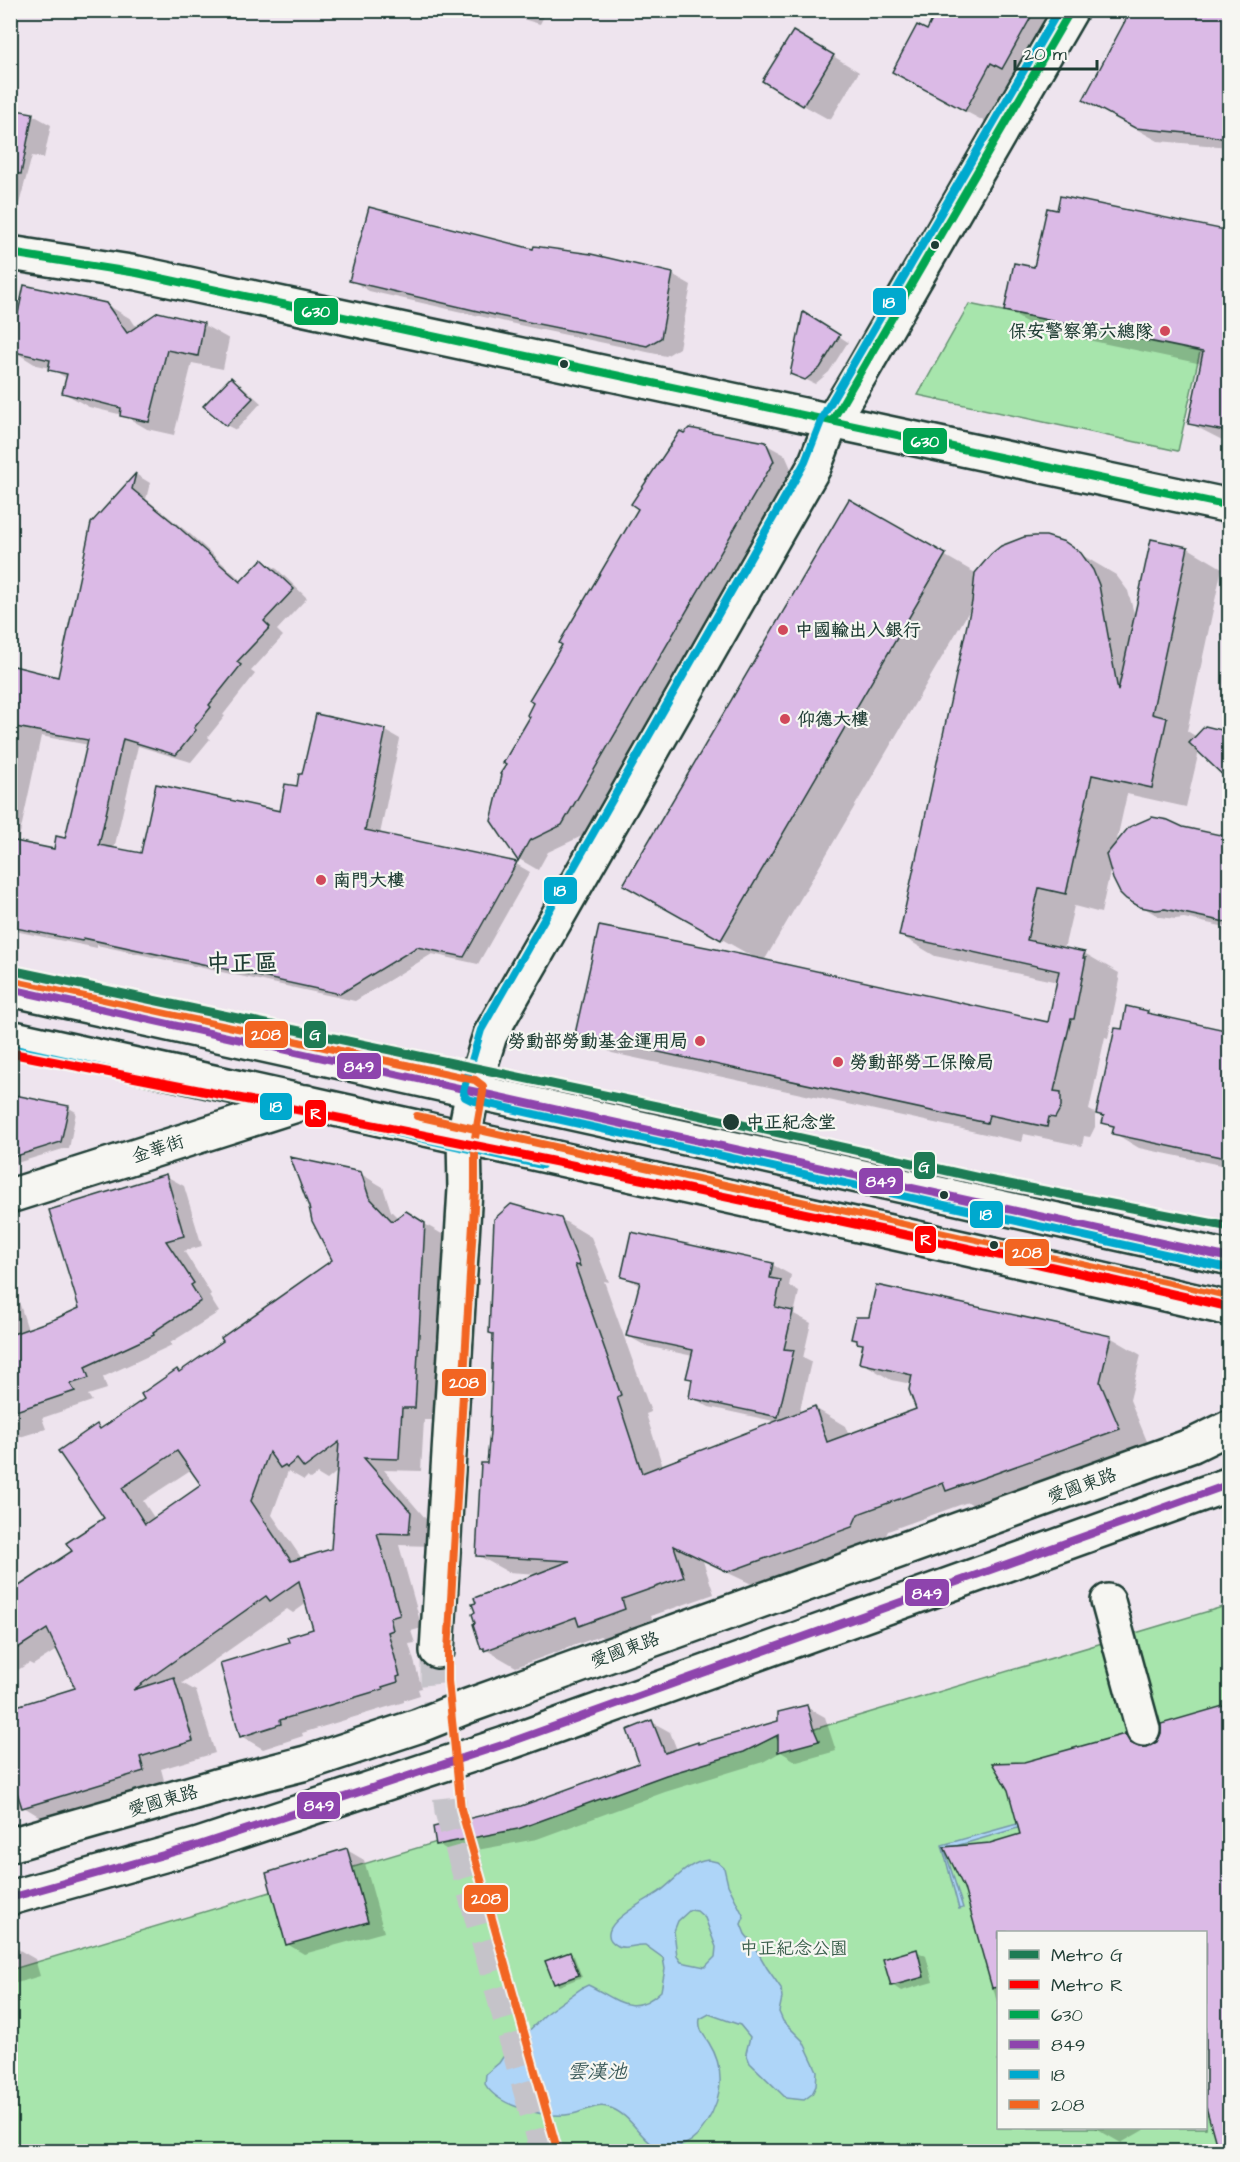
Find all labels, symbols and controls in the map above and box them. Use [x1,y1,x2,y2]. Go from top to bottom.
scale bar [1015,33,1098,71]
text: 20 m [1024,42,1067,67]
unlabelled marker [929,239,941,251]
line badge: 18 [872,287,907,316]
text: 18 [883,292,896,314]
line badge: 630 [293,297,339,326]
text: 630 [302,301,330,323]
place label: 保安警察第六總隊 [1009,319,1153,344]
marker: 保安警察第六總隊 [1158,324,1172,338]
unlabelled marker [558,358,570,370]
line badge: 630 [902,427,948,455]
text: 630 [911,431,939,453]
place label: 中國輸出入銀行 [795,618,921,643]
marker: 中國輸出入銀行 [776,623,790,637]
place label: 仰德大樓 [797,707,869,732]
marker: 仰德大樓 [778,712,792,726]
place label: 南門大樓 [333,868,405,893]
marker: 南門大樓 [314,873,328,887]
line badge: 18 [543,876,578,905]
text: 18 [554,880,567,902]
district label: 中正區 [206,947,278,981]
line badge: 208 [244,1020,289,1049]
line badge: G [303,1020,327,1049]
text: 208 [250,1024,281,1046]
text: G [309,1024,321,1046]
place label: 勞動部勞動基金運用局 [508,1029,688,1054]
marker: 勞動部勞動基金運用局 [693,1034,707,1048]
place label: 勞動部勞工保險局 [850,1050,994,1075]
line badge: 849 [336,1052,382,1080]
marker: 勞動部勞工保險局 [831,1055,845,1069]
text: 849 [344,1056,374,1078]
line badge: 18 [259,1092,293,1121]
text: 18 [270,1096,283,1118]
line badge: R [304,1099,327,1128]
text: R [310,1103,322,1125]
place label: 中正紀念堂 [746,1110,836,1135]
marker: 中正紀念堂 [721,1112,741,1132]
street label: 金華街 [128,1129,188,1169]
line badge: G [913,1151,936,1180]
text: G [918,1156,930,1178]
line badge: 849 [858,1167,904,1195]
text: 849 [866,1171,896,1193]
unlabelled marker [938,1189,950,1201]
line badge: 18 [969,1200,1004,1229]
text: 18 [980,1204,993,1226]
line badge: R [914,1225,937,1254]
text: R [920,1229,932,1251]
line badge: 208 [1004,1238,1050,1267]
unlabelled marker [988,1239,1000,1251]
text: 208 [1011,1242,1042,1264]
line badge: 208 [441,1368,487,1397]
text: 208 [448,1372,479,1394]
street label: 愛國東路 [1044,1462,1120,1510]
line badge: 849 [904,1578,950,1607]
text: 849 [912,1583,942,1605]
street label: 愛國東路 [587,1626,663,1674]
street label: 愛國東路 [125,1779,201,1823]
line badge: 849 [296,1791,341,1820]
text: 849 [304,1795,334,1817]
line badge: 208 [463,1884,509,1913]
text: 208 [470,1888,501,1910]
legend [997,1931,1207,2129]
park label: 中正紀念公園 [740,1936,848,1961]
text: Metro G [1051,1943,1123,1968]
text: Metro R [1051,1973,1123,1998]
text: 630 [1051,2003,1083,2028]
text: 849 [1051,2033,1085,2058]
water label: 雲漢池 [567,2058,628,2086]
text: 18 [1051,2063,1065,2088]
text: 208 [1051,2093,1085,2118]

